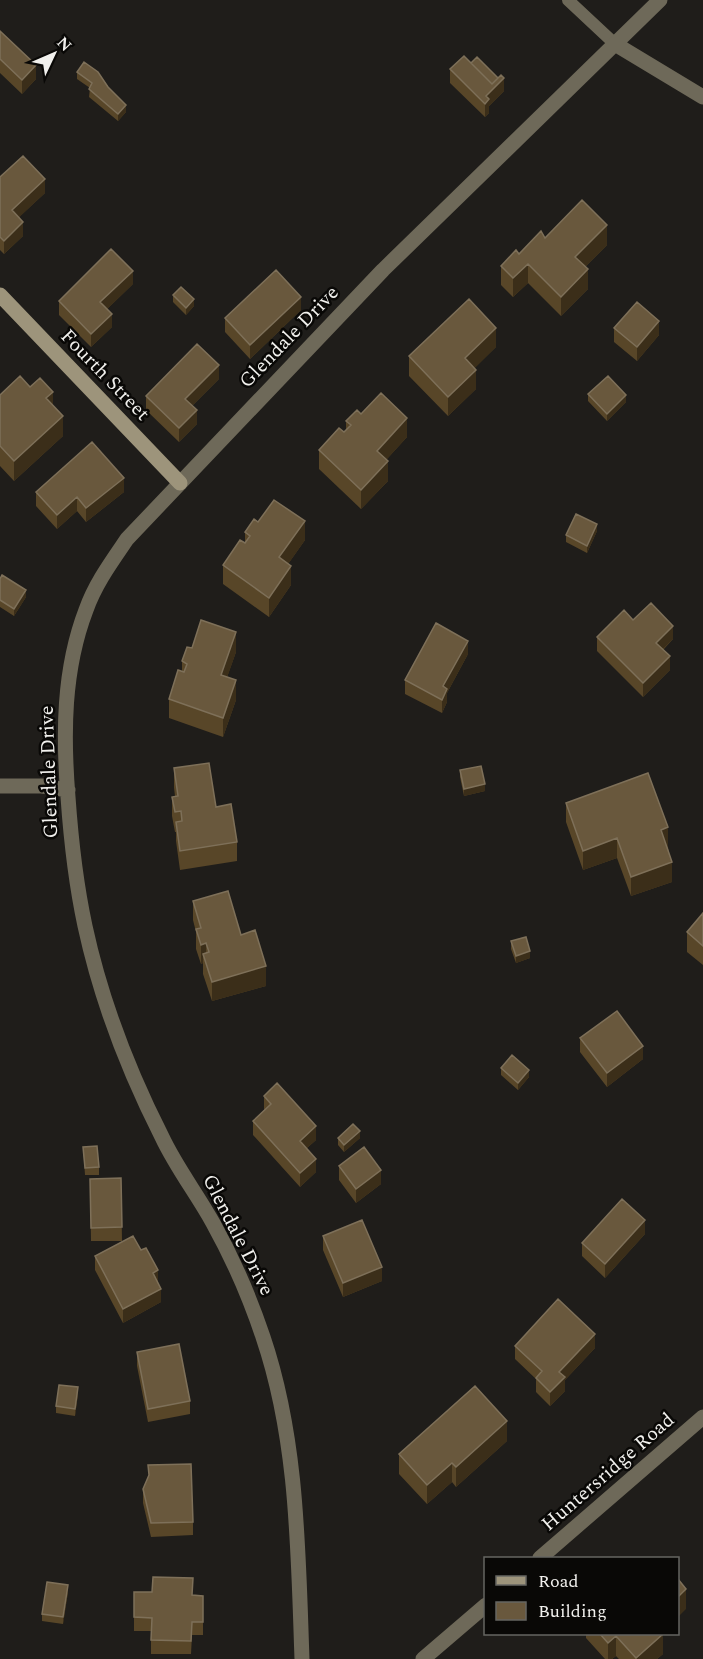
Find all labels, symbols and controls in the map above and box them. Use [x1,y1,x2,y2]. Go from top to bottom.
north arrow [24,24,84,84]
text: N [51,31,77,57]
street label: Glendale Drive [232,279,346,395]
street label: Fourth Street [53,322,157,428]
street label: Glendale Drive [32,705,66,839]
street label: Glendale Drive [194,1169,282,1301]
street label: Huntersridge Road [535,1405,681,1539]
legend [484,1557,679,1635]
text: Road [538,1568,579,1595]
text: Building [538,1598,607,1625]

